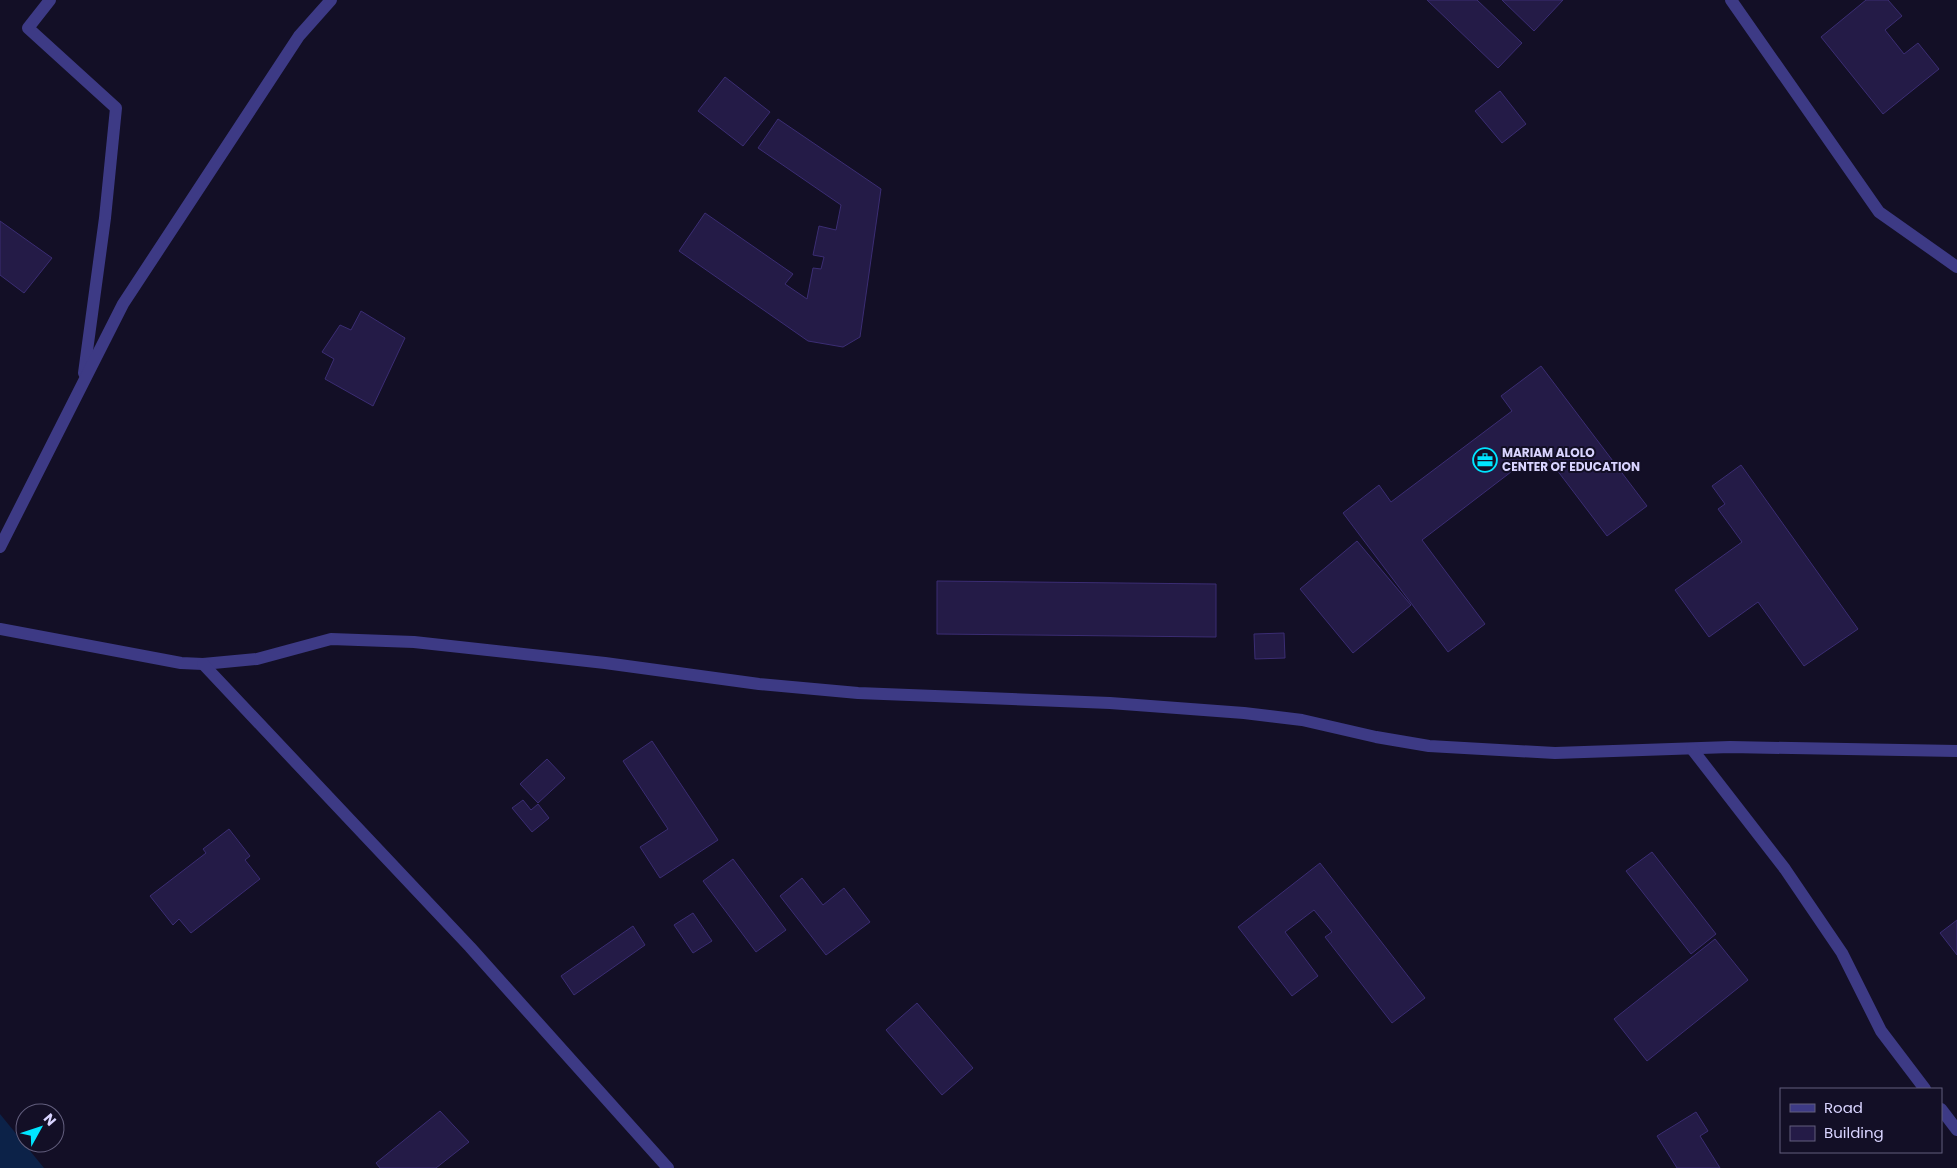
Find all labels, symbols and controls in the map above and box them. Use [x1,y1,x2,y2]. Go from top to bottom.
place label: MARIAM ALOLO CENTER OF EDUCATION [1502,444,1640,475]
office icon: MARIAM ALOLO CENTER OF EDUCATION [1472,447,1498,473]
legend [1780,1088,1942,1153]
text: Road [1824,1097,1863,1118]
north arrow [15,1103,65,1153]
text: N [39,1109,61,1130]
text: Building [1824,1122,1884,1143]

